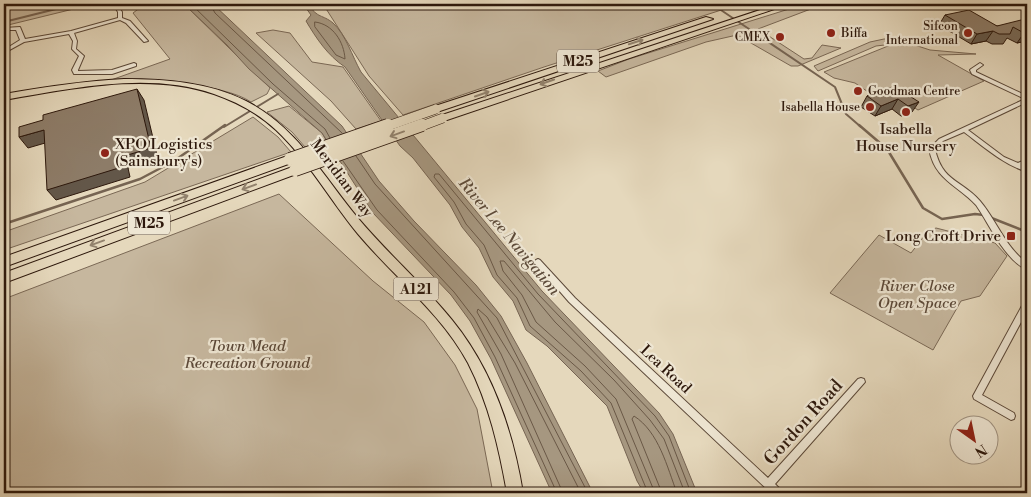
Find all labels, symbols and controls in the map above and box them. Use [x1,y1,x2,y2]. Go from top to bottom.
place label: Sifcon International [886,19,958,48]
place label: Biffa [840,26,868,41]
marker: Biffa [825,27,837,39]
marker: Sifcon International [962,27,974,39]
place label: CMEX [735,30,771,45]
marker: CMEX [774,31,786,43]
one-way arrow [628,37,644,46]
road number: M25 [557,49,599,72]
one-way arrow [539,78,555,87]
place label: Goodman Centre [868,84,960,99]
marker: Goodman Centre [852,85,864,97]
one-way arrow [474,88,490,98]
place label: Isabella House [781,100,860,115]
marker: Isabella House [864,101,876,113]
marker: Isabella House Nursery [900,106,912,118]
place label: Isabella House Nursery [856,120,957,156]
one-way arrow [390,130,406,139]
place label: XPO Logistics (Sainsbury's) [114,135,212,171]
street label: Meridian Way [306,135,378,222]
marker: XPO Logistics (Sainsbury's) [99,147,111,159]
water label: River Lee Navigation [453,173,565,300]
one-way arrow [242,183,258,192]
one-way arrow [173,192,189,202]
road number: M25 [128,212,170,234]
place label: Long Croft Drive [885,227,1001,246]
marker: Long Croft Drive [1005,230,1017,242]
one-way arrow [90,239,105,248]
park label: River Close Open Space [878,277,956,313]
road number: A121 [394,278,438,300]
park label: Town Mead Recreation Ground [183,337,310,373]
street label: Lea Road [636,341,696,398]
street label: Gordon Road [759,374,848,470]
north arrow [948,414,998,464]
text: N [971,439,990,461]

